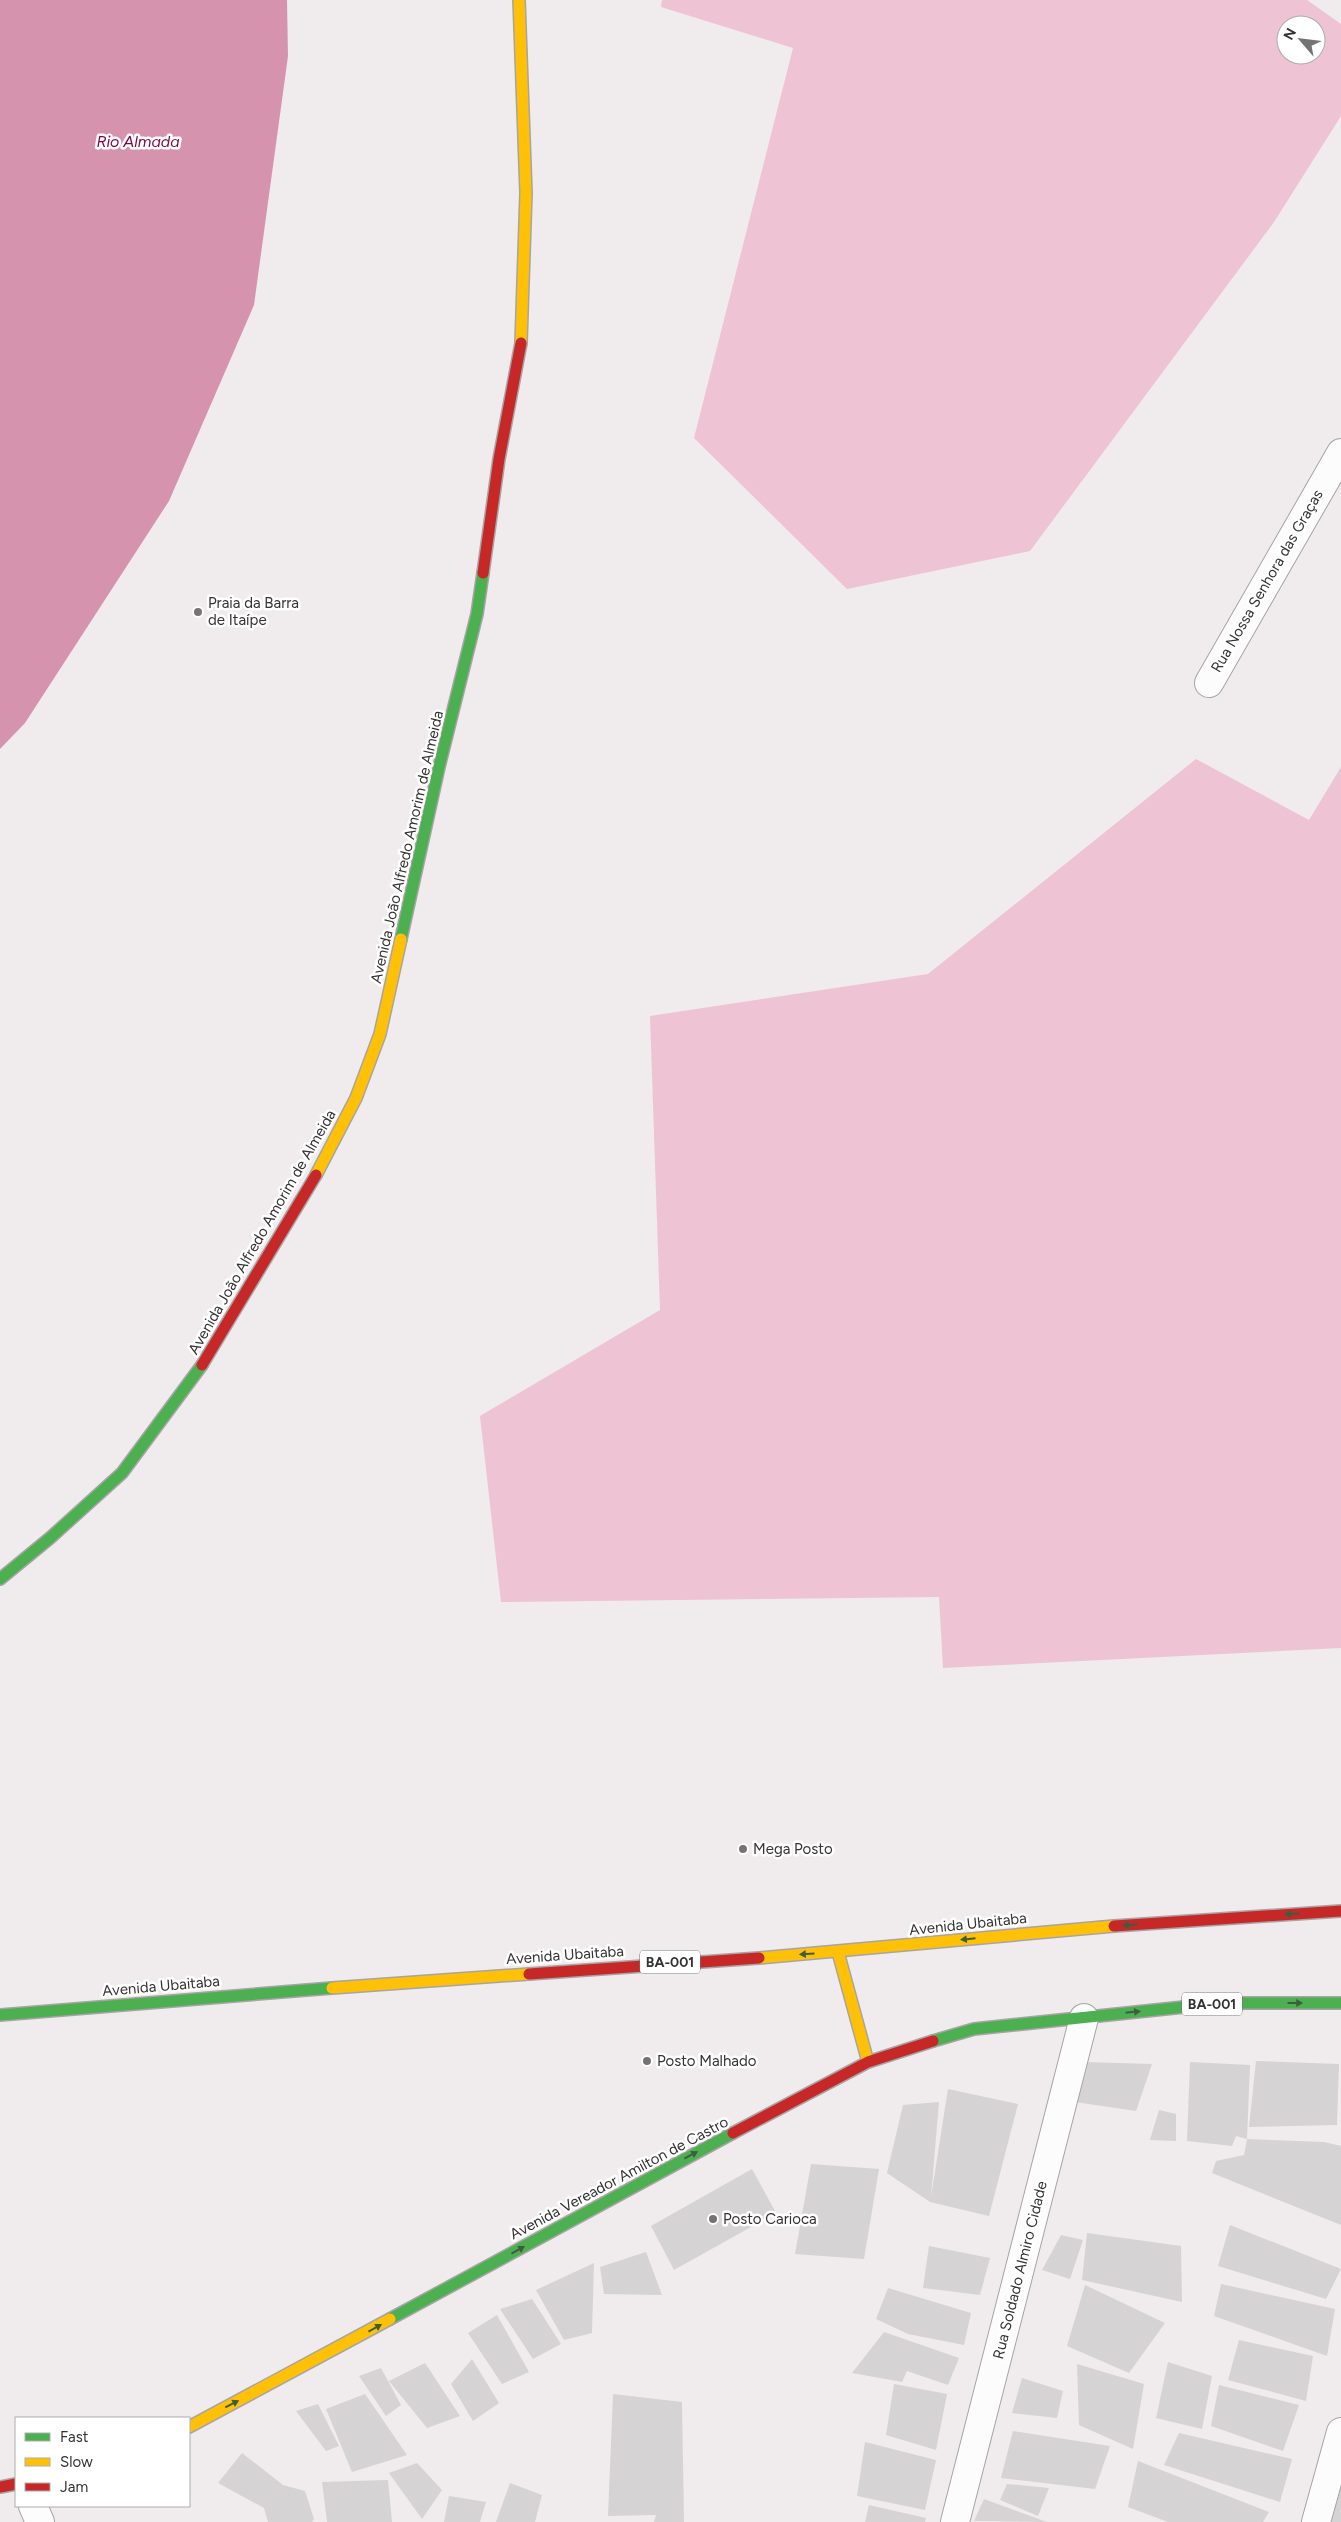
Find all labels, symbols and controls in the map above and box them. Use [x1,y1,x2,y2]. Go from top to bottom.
north arrow [1276,15,1326,65]
text: N [1280,25,1300,43]
water label: Rio Almada [96,132,180,151]
street label: Rua Nossa Senhora das Graças [1207,486,1327,676]
place label: Praia da Barra de Itaípe [208,594,299,629]
marker: Praia da Barra de Itaípe [192,606,204,618]
street label: Avenida João Alfredo Amorim de Almeida [367,709,447,985]
street label: Avenida João Alfredo Amorim de Almeida [184,1107,340,1357]
place label: Mega Posto [753,1840,833,1858]
marker: Mega Posto [737,1843,749,1855]
street label: Avenida Ubaitaba [908,1909,1028,1939]
one-way arrow [1284,1911,1300,1919]
one-way arrow [1122,1922,1138,1930]
one-way arrow [960,1935,976,1943]
street label: Avenida Ubaitaba [505,1942,625,1968]
road number: BA-001 [640,1950,700,1974]
one-way arrow [798,1950,814,1958]
street label: Avenida Ubaitaba [101,1972,221,2000]
road number: BA-001 [1182,1992,1242,2016]
one-way arrow [1287,1999,1303,2007]
one-way arrow [1125,2008,1141,2016]
place label: Posto Malhado [657,2052,757,2070]
marker: Posto Malhado [641,2055,653,2067]
street label: Avenida Vereador Amilton de Castro [507,2112,731,2243]
one-way arrow [684,2151,699,2159]
street label: Rua Soldado Almiro Cidade [989,2179,1051,2361]
place label: Posto Carioca [723,2210,817,2228]
marker: Posto Carioca [707,2213,719,2225]
one-way arrow [511,2245,525,2254]
one-way arrow [369,2323,382,2332]
one-way arrow [225,2400,239,2408]
legend [15,2417,190,2507]
text: Fast [60,2428,89,2446]
text: Slow [60,2453,93,2471]
text: Jam [60,2478,88,2496]

